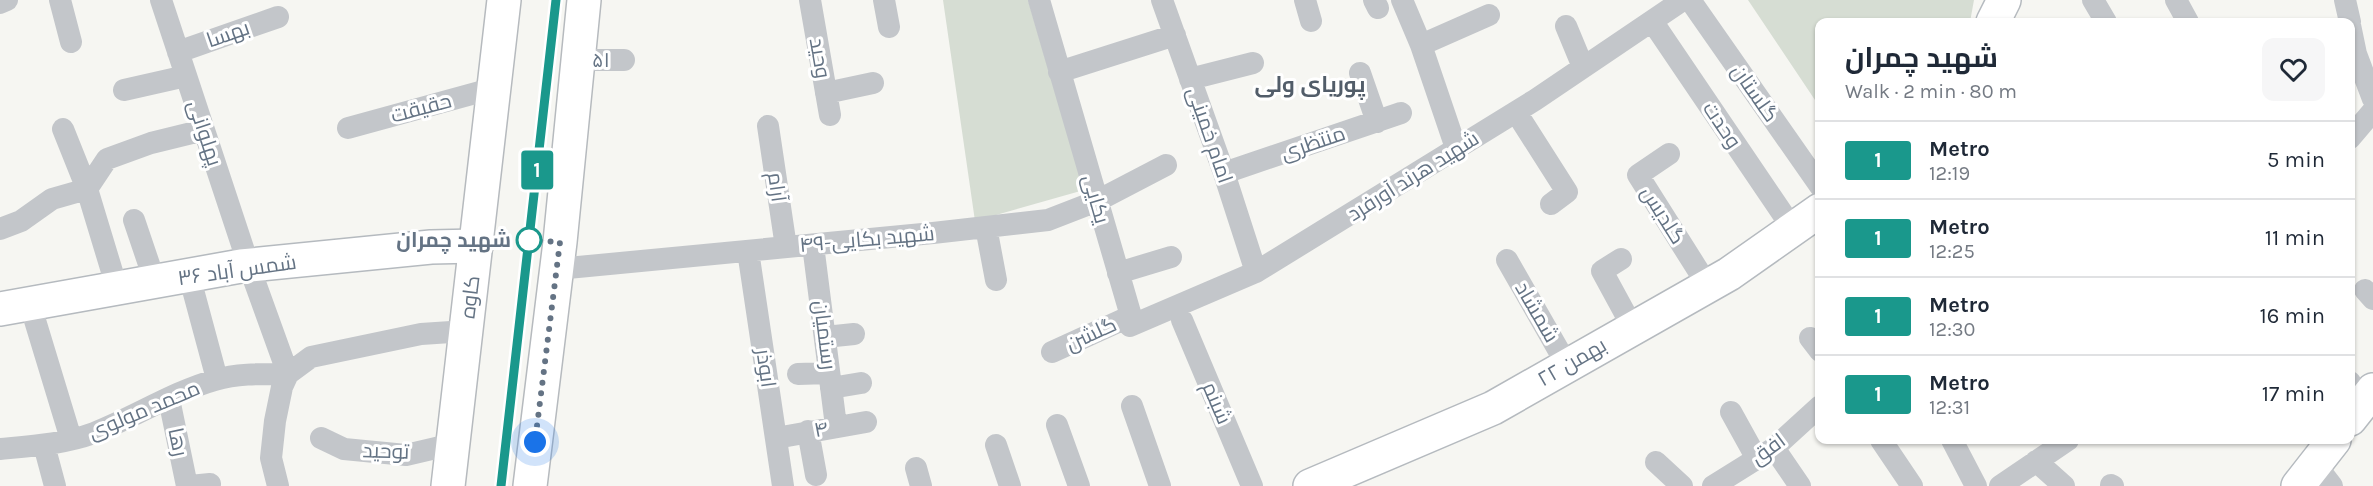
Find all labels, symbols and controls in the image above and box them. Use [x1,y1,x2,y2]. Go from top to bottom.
street label: بهسا [203,16,253,53]
street label: وحید [805,36,835,80]
button: heart [2262,38,2325,101]
text: شهید چمران [1845,41,1998,74]
street label: ۵۱ [592,48,610,72]
street label: گلستان [1726,59,1783,127]
district label: پوریای ولی [1254,72,1366,100]
text: Walk · 2 min · 80 m [1845,80,2017,103]
street label: امام خمینی [1180,84,1238,187]
street label: حقیقت [388,88,454,128]
street label: پهلوانی [181,97,227,170]
street label: وحدت [1698,97,1746,153]
street label: منتظری [1278,121,1349,166]
street label: شهید هرند آورفرد [1343,126,1484,227]
text: Metro [1929,136,1990,162]
text: 5 min [2267,147,2325,173]
text: 1 [1874,148,1882,172]
line badge: 1 [518,150,556,190]
text: 1 [533,158,541,182]
text: 12:19 [1929,162,1970,185]
street label: آرام [761,170,791,204]
street label: یکایی [1077,172,1115,227]
street label: گلدیس [1635,182,1690,249]
text: Metro [1929,214,1990,240]
street label: ۴۹-شهید بکایی [798,221,936,258]
text: 11 min [2265,225,2325,251]
text: 1 [1874,226,1882,250]
marker: شهید چمران [516,227,542,253]
place label: شهید چمران [396,228,511,255]
text: 12:25 [1929,240,1975,263]
street label: شمس آباد ۳۶ [176,250,298,291]
street label: کاوه [455,274,485,320]
street label: شمشاد [1510,277,1564,347]
text: Metro [1929,292,1990,318]
street label: رستمیان [808,299,841,371]
text: 16 min [2259,303,2325,329]
text: 1 [1874,304,1882,328]
street label: گلشن [1062,312,1121,357]
text: 12:30 [1929,318,1976,341]
street label: ۲۲ بهمن [1533,333,1611,392]
street label: ابوذر [751,346,781,389]
text: Metro [1929,370,1990,396]
street label: محمد مولوی [85,376,204,445]
street label: شبنم [1196,378,1237,429]
text: 17 min [2262,381,2325,407]
text: 1 [1874,382,1882,406]
text: 12:31 [1929,396,1970,419]
street label: ۴ [812,416,830,442]
street label: رها [163,426,193,458]
your location [520,427,550,457]
street label: افق [1746,428,1791,470]
street label: توحید [362,438,410,464]

